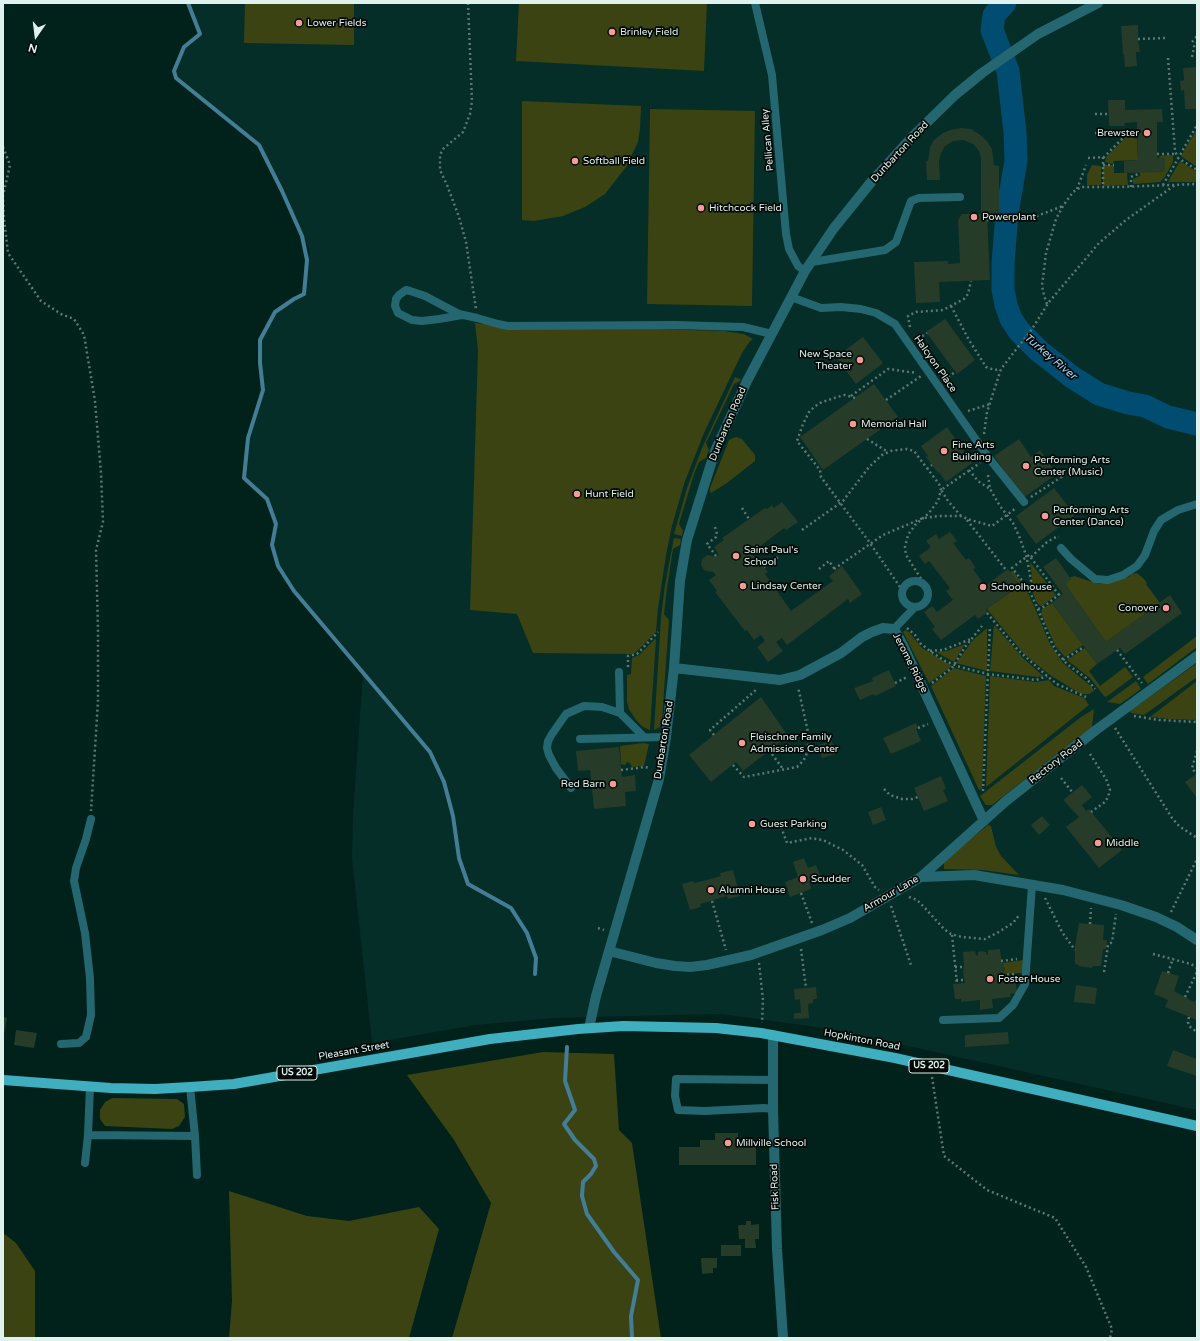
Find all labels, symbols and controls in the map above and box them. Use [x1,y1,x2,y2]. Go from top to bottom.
north arrow [16,16,56,56]
place label: Lower Fields [307,17,366,29]
marker: Lower Fields [294,18,304,28]
place label: Brinley Field [620,26,678,38]
marker: Brinley Field [607,27,617,37]
text: N [27,41,39,56]
street label: Pellican Alley [759,108,777,172]
street label: Dunbarton Road [869,119,931,185]
place label: Brewster [1097,127,1139,139]
marker: Brewster [1142,128,1152,138]
place label: Softball Field [583,155,645,167]
marker: Softball Field [570,156,580,166]
place label: Hitchcock Field [709,202,782,214]
marker: Hitchcock Field [696,203,706,213]
place label: Powerplant [982,211,1036,223]
marker: Powerplant [969,212,979,222]
water label: Turkey River [1021,331,1079,383]
street label: Halcyon Place [911,333,959,395]
place label: New Space Theater [799,348,852,372]
marker: New Space Theater [855,355,865,365]
street label: Dunbarton Road [707,385,749,463]
place label: Memorial Hall [861,418,927,430]
marker: Memorial Hall [848,419,858,429]
place label: Fine Arts Building [952,439,995,462]
marker: Fine Arts Building [939,446,949,456]
place label: Performing Arts Center (Music) [1034,454,1110,478]
marker: Performing Arts Center (Music) [1021,461,1031,471]
place label: Hunt Field [585,488,634,500]
marker: Hunt Field [572,489,582,499]
place label: Performing Arts Center (Dance) [1053,504,1129,528]
marker: Performing Arts Center (Dance) [1040,511,1050,521]
place label: Saint Paul's School [744,544,798,568]
marker: Saint Paul's School [731,551,741,561]
place label: Lindsay Center [751,580,822,592]
marker: Lindsay Center [738,581,748,591]
place label: Schoolhouse [991,581,1052,593]
marker: Schoolhouse [978,582,988,592]
place label: Conover [1118,602,1158,614]
marker: Conover [1161,603,1171,613]
street label: Jerome Ridge [890,631,930,695]
street label: Dunbarton Road [652,700,676,780]
place label: Fleischner Family Admissions Center [750,731,839,754]
street label: Rectory Road [1027,737,1085,787]
marker: Fleischner Family Admissions Center [737,738,747,748]
place label: Red Barn [561,778,605,790]
marker: Red Barn [608,779,618,789]
place label: Guest Parking [760,818,827,830]
marker: Guest Parking [747,819,757,829]
place label: Middle [1106,837,1139,849]
marker: Middle [1093,838,1103,848]
place label: Scudder [811,873,851,885]
street label: Armour Lane [861,873,921,915]
marker: Scudder [798,874,808,884]
place label: Alumni House [719,884,785,896]
marker: Alumni House [706,885,716,895]
place label: Foster House [998,973,1060,985]
marker: Foster House [985,974,995,984]
street label: Hopkinton Road [823,1027,901,1053]
street label: Pleasant Street [318,1039,390,1063]
road number: US 202 [909,1059,949,1073]
road number: US 202 [277,1066,317,1080]
place label: Millville School [736,1137,806,1149]
marker: Millville School [723,1138,733,1148]
street label: Fisk Road [768,1164,782,1210]

